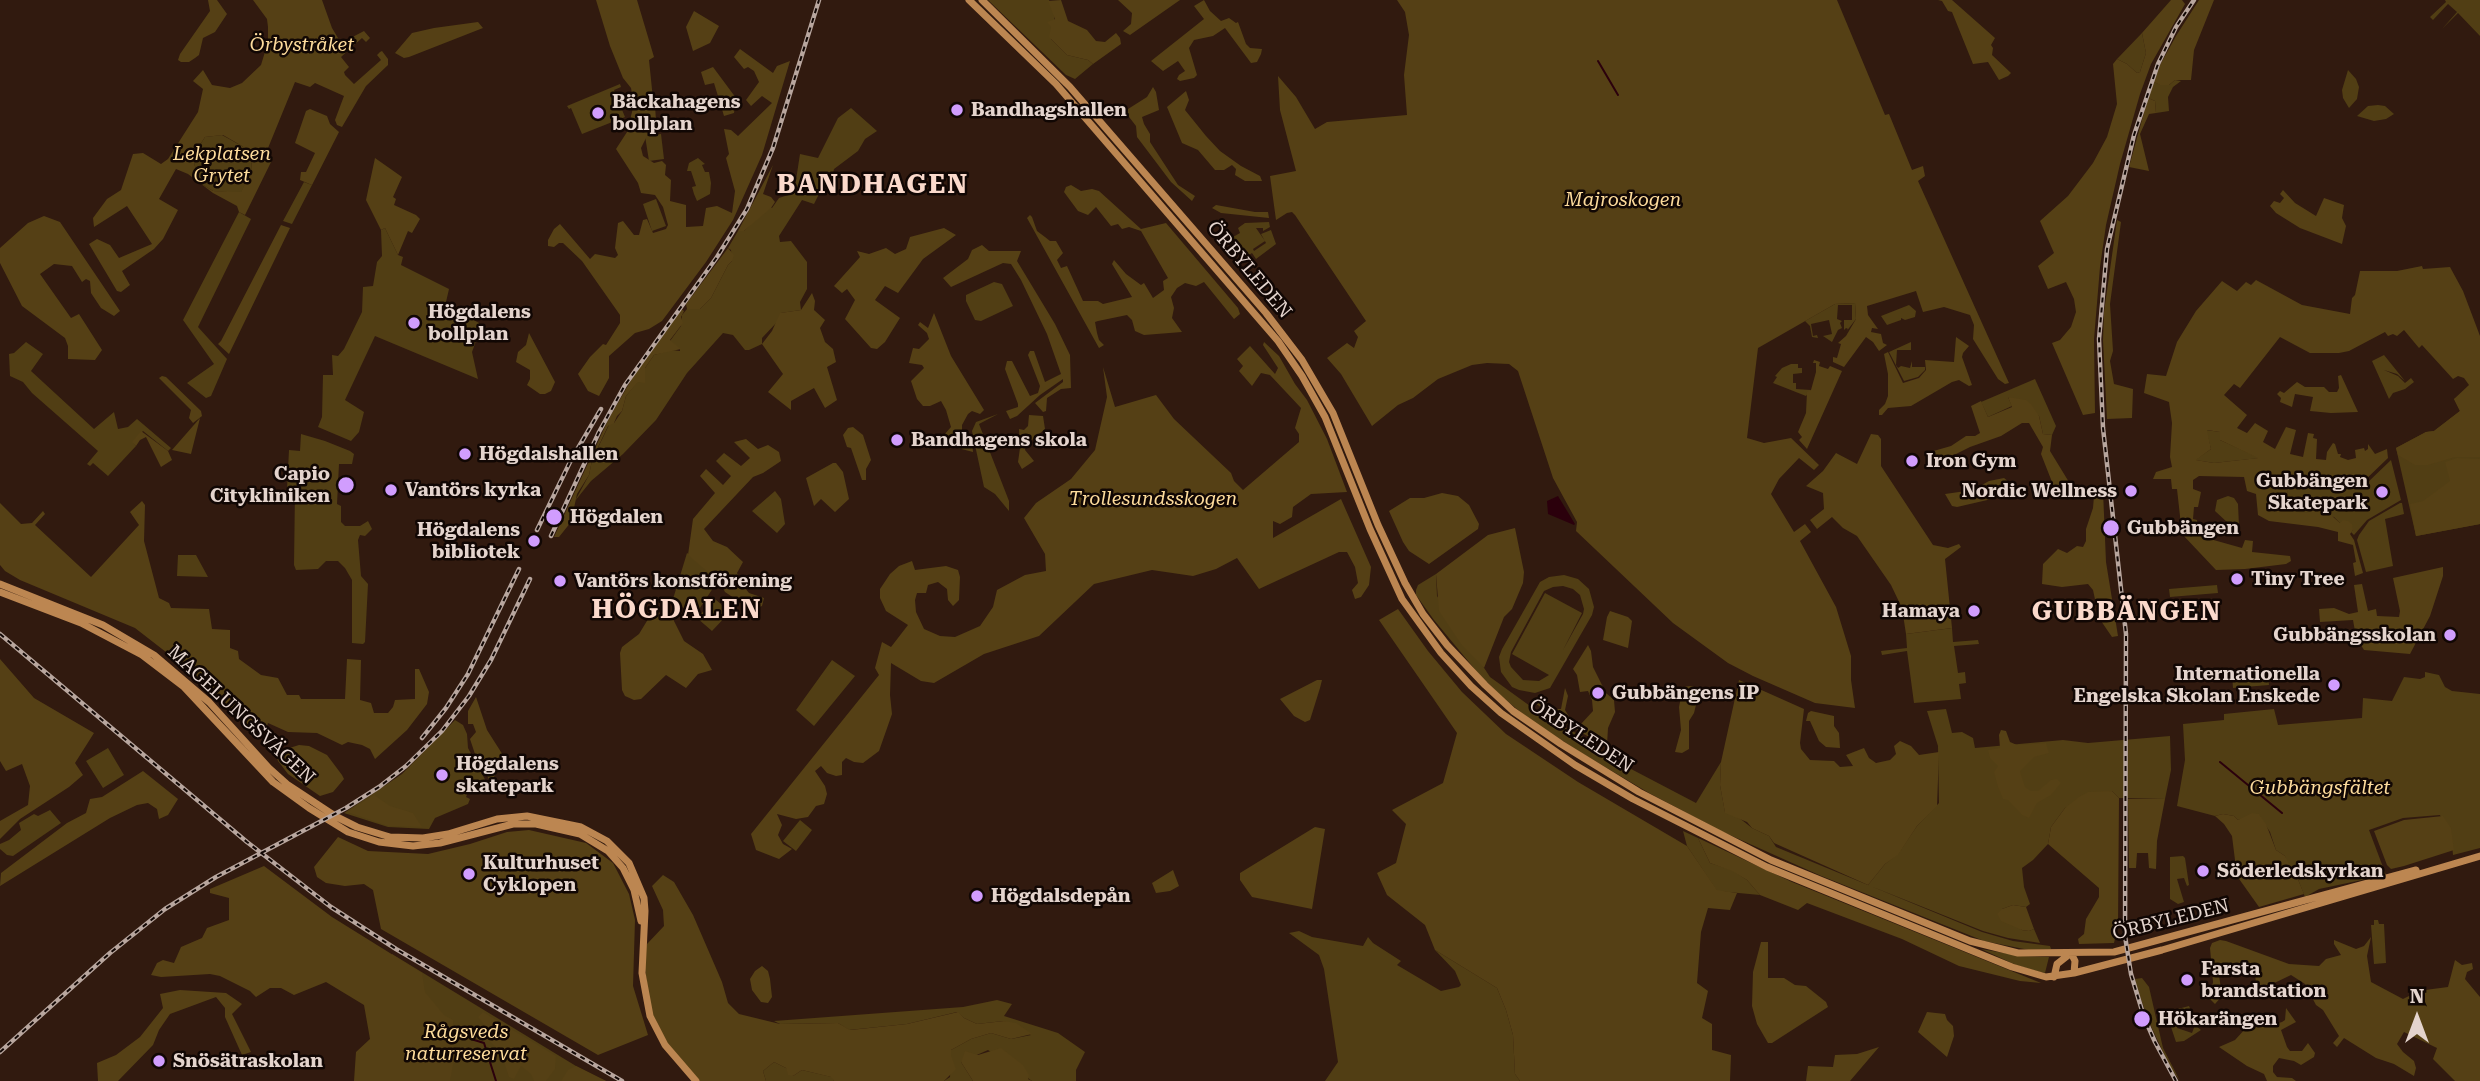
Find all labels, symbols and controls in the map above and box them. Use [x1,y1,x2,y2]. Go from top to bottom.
park label: Örbystråket [250,34,354,56]
place label: Bäckahagens bollplan [612,91,741,135]
place label: Bandhagshallen [971,99,1127,121]
marker: Bandhagshallen [949,102,965,118]
marker: Bäckahagens bollplan [590,105,606,121]
park label: Lekplatsen Grytet [173,143,271,187]
district label: BANDHAGEN [778,169,968,201]
park label: Majroskogen [1565,189,1681,211]
street label: ÖRBYLEDEN [1202,217,1296,323]
place label: Högdalens bollplan [428,301,531,345]
marker: Högdalens bollplan [406,315,422,331]
place label: Bandhagens skola [911,429,1087,451]
marker: Bandhagens skola [889,432,905,448]
place label: Högdalshallen [479,443,618,465]
marker: Högdalshallen [457,446,473,462]
place label: Iron Gym [1926,450,2016,472]
marker: Iron Gym [1904,453,1920,469]
place label: Capio Citykliniken [210,463,330,507]
place label: Gubbängen Skatepark [2256,470,2368,514]
marker: Capio Citykliniken [336,475,356,495]
place label: Vantörs kyrka [405,479,541,501]
place label: Nordic Wellness [1961,480,2117,502]
marker: Vantörs kyrka [383,482,399,498]
marker: Nordic Wellness [2123,483,2139,499]
marker: Gubbängen Skatepark [2374,484,2390,500]
park label: Trollesundsskogen [1069,488,1237,510]
place label: Högdalen [570,506,663,528]
marker: Högdalen [544,507,564,527]
place label: Gubbängen [2127,517,2239,539]
marker: Gubbängen [2101,518,2121,538]
place label: Högdalens bibliotek [417,519,520,563]
marker: Högdalens bibliotek [526,533,542,549]
place label: Tiny Tree [2251,568,2345,590]
place label: Vantörs konstförening [574,570,792,592]
marker: Tiny Tree [2229,571,2245,587]
marker: Vantörs konstförening [552,573,568,589]
district label: HÖGDALEN [593,594,761,626]
district label: GUBBÄNGEN [2033,596,2221,628]
place label: Hamaya [1882,600,1960,622]
marker: Hamaya [1966,603,1982,619]
place label: Gubbängsskolan [2273,624,2436,646]
marker: Gubbängsskolan [2442,627,2458,643]
street label: MAGELUNGSVÄGEN [162,641,320,789]
place label: Internationella Engelska Skolan Enskede [2074,663,2320,707]
marker: Internationella Engelska Skolan Enskede [2326,677,2342,693]
place label: Gubbängens IP [1612,682,1759,704]
marker: Gubbängens IP [1590,685,1606,701]
street label: ÖRBYLEDEN [1525,694,1637,778]
place label: Högdalens skatepark [456,753,559,797]
marker: Högdalens skatepark [434,767,450,783]
park label: Gubbängsfältet [2250,777,2390,799]
place label: Kulturhuset Cyklopen [483,852,599,896]
place label: Söderledskyrkan [2217,860,2384,882]
marker: Söderledskyrkan [2195,863,2211,879]
marker: Kulturhuset Cyklopen [461,866,477,882]
place label: Högdalsdepån [991,885,1130,907]
marker: Högdalsdepån [969,888,985,904]
street label: ÖRBYLEDEN [2110,894,2232,946]
place label: Farsta brandstation [2201,958,2326,1002]
marker: Farsta brandstation [2179,972,2195,988]
north arrow [2382,983,2452,1053]
text: N [2410,985,2424,1008]
place label: Hökarängen [2158,1008,2277,1030]
marker: Hökarängen [2132,1009,2152,1029]
park label: Rågsveds naturreservat [405,1021,527,1065]
place label: Snösätraskolan [173,1050,323,1072]
marker: Snösätraskolan [151,1053,167,1069]

